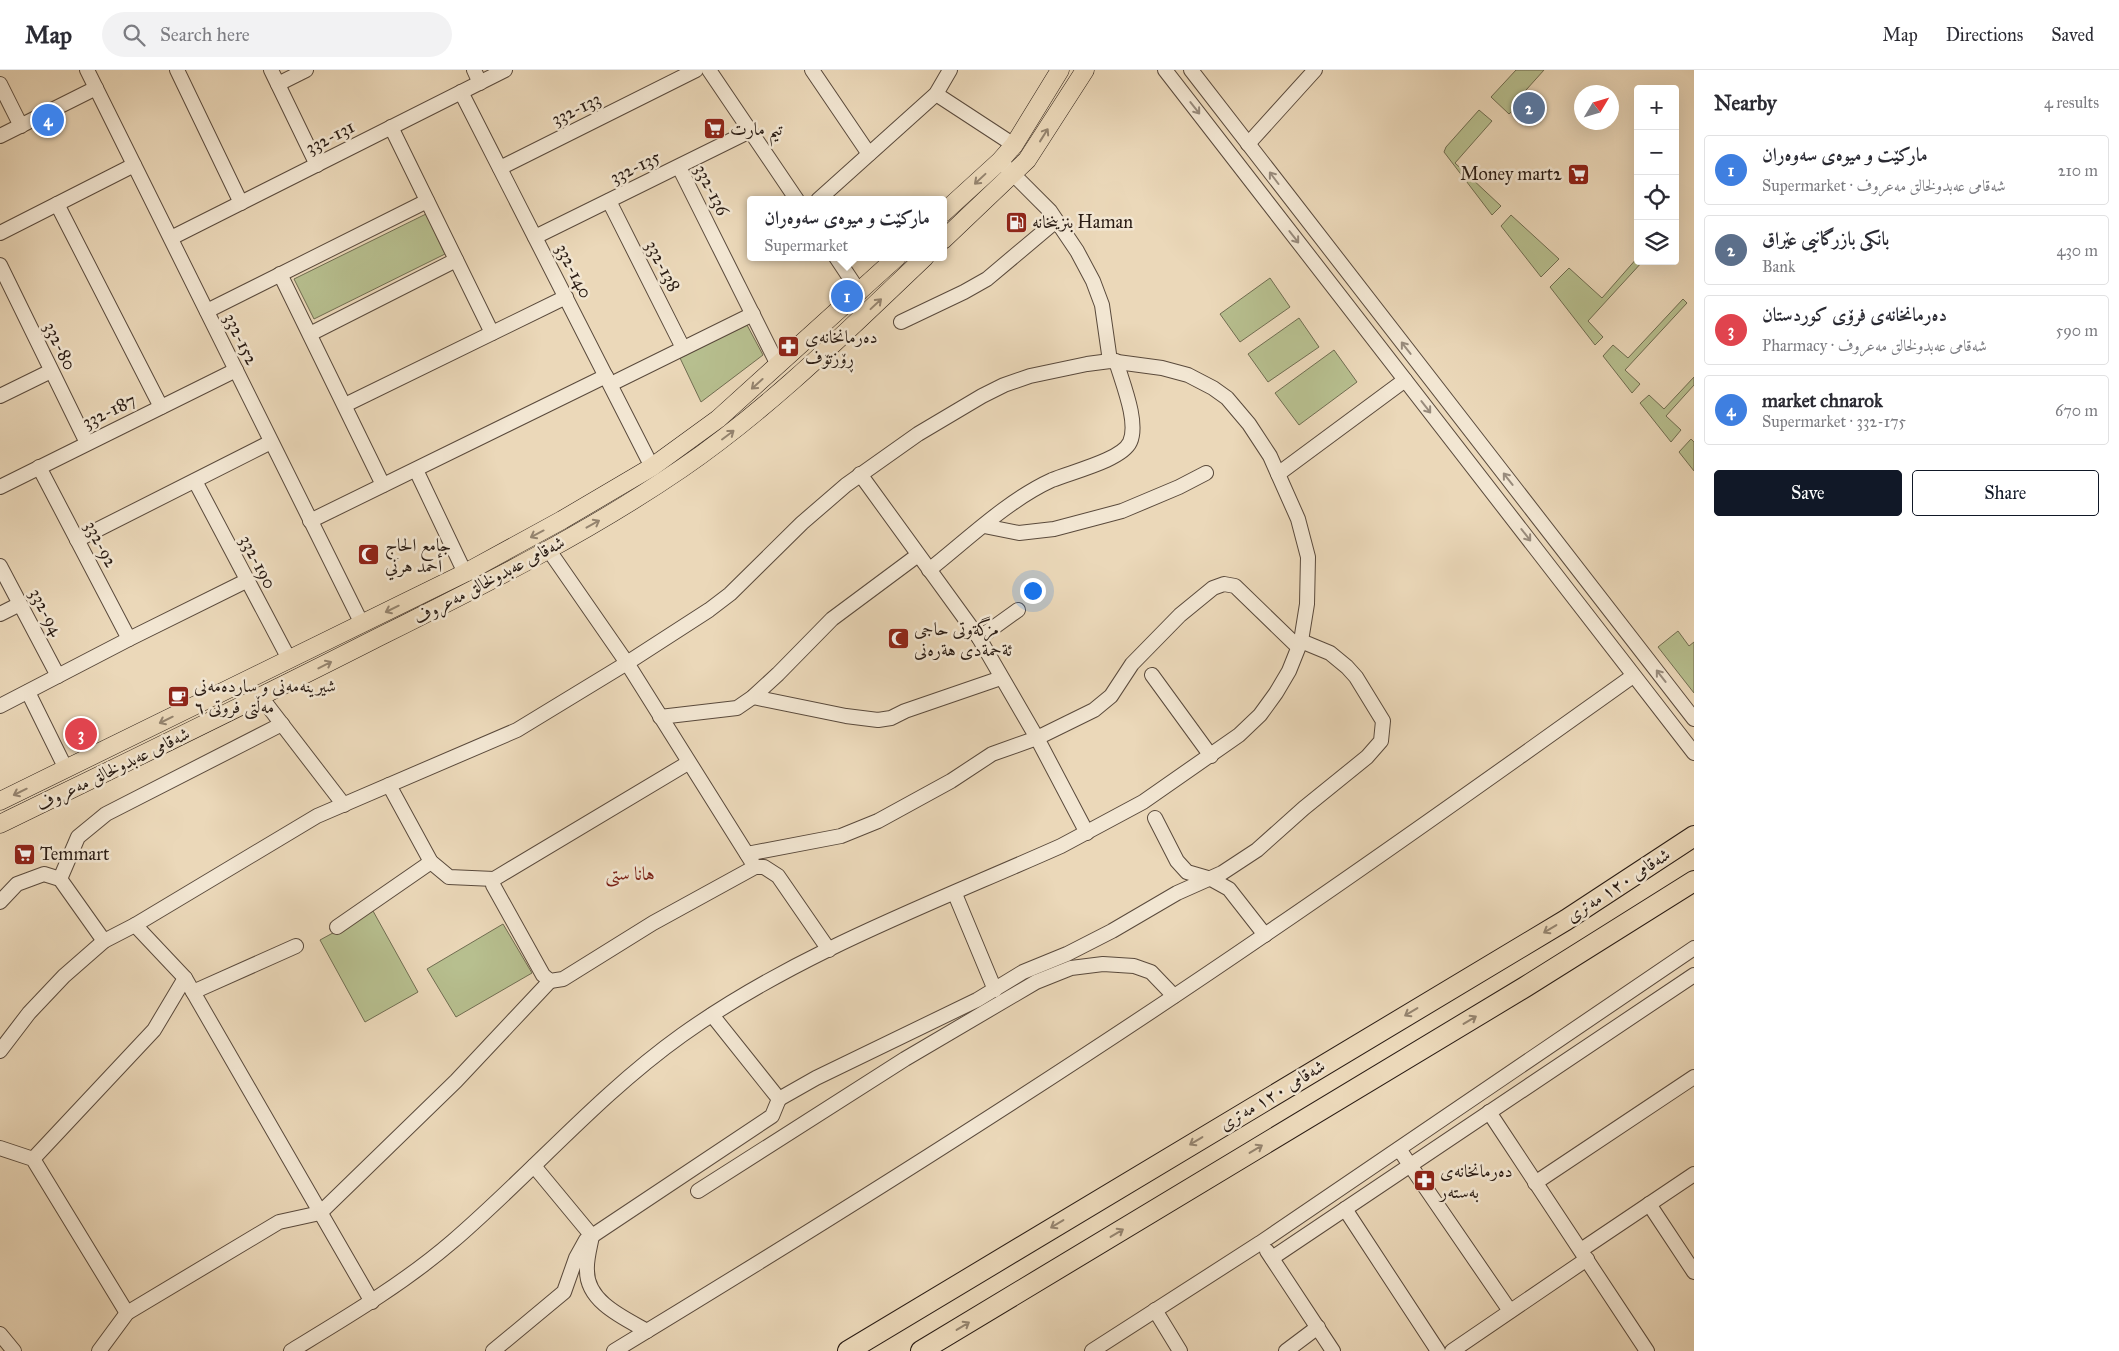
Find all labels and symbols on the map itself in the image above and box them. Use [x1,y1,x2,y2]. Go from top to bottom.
north arrow [1574,85,1619,130]
street label: 332-133 [548,88,604,130]
pin: 2 [1513,89,1545,127]
pin: 4 [32,101,64,139]
one-way arrow [1189,102,1200,115]
street label: 332-131 [302,115,358,159]
supermarket icon: تيم مارت [702,117,726,141]
place label: تيم مارت [730,118,783,147]
one-way arrow [1039,129,1049,143]
street label: 332-135 [606,145,664,189]
street label: 332-136 [690,161,734,220]
supermarket icon: Money mart2 [1566,162,1590,186]
place label: Money mart2 [1460,163,1562,185]
one-way arrow [1269,172,1280,185]
one-way arrow [973,173,986,185]
fuel station icon: بنزینخانە Haman [1004,210,1028,234]
place label: بنزینخانە Haman [1032,211,1133,233]
one-way arrow [1289,230,1300,243]
street label: 332-138 [641,237,685,295]
street label: 332-140 [551,240,597,302]
pin: 1 [831,277,863,315]
one-way arrow [869,298,882,310]
street label: 332-152 [219,310,263,369]
street label: 332-80 [39,318,81,374]
place label: دەرمانخانەی ڕۆزتۆف [805,326,878,373]
pharmacy icon: دەرمانخانەی ڕۆزتۆف [777,335,801,359]
one-way arrow [1400,342,1411,355]
one-way arrow [751,378,764,390]
street label: 332-187 [79,389,139,433]
one-way arrow [1421,400,1431,414]
one-way arrow [721,430,735,440]
one-way arrow [1502,473,1513,486]
street label: 332-92 [80,517,122,571]
one-way arrow [585,519,599,529]
one-way arrow [1521,528,1532,541]
one-way arrow [529,529,544,539]
street label: 332-190 [235,531,281,593]
street label: شەقامی عەبدولخالق مەعروف [410,531,569,631]
place label: جامع الحاج أحمد هرني [385,534,451,581]
mosque icon: جامع الحاج أحمد هرني [357,543,381,567]
your location [1020,578,1046,604]
street label: 332-94 [24,585,68,640]
one-way arrow [385,605,400,614]
place label: مزگةوتی حاجی ئةحمةدی هةرەنی [914,616,1013,661]
mosque icon: مزگةوتی حاجی ئةحمةدی هةرەنی [886,627,910,651]
one-way arrow [317,660,332,669]
one-way arrow [1656,670,1667,683]
place label: شیرینەمەنی و ساردەمەنی مەڵتی فروتی ٦ [194,675,336,720]
cafe icon: شیرینەمەنی و ساردەمەنی مەڵتی فروتی ٦ [166,684,190,708]
pin: 3 [65,715,97,753]
one-way arrow [159,715,174,725]
street label: شەقامی عەبدولخالق مەعروف [33,722,194,817]
one-way arrow [13,787,28,797]
supermarket icon: Temmart [12,842,36,866]
place label: Temmart [40,843,110,865]
street label: شەقامی ١٢٠ مەتری [1562,843,1674,927]
district label: هانا ستى [605,862,655,887]
one-way arrow [1544,925,1558,935]
one-way arrow [1404,1008,1418,1018]
one-way arrow [1463,1015,1477,1025]
street label: شەقامی ١٢٠ مەتری [1215,1055,1329,1135]
one-way arrow [1190,1136,1204,1146]
one-way arrow [1248,1143,1262,1153]
place label: دەرمانخانەی بەستەر [1438,1160,1513,1203]
pharmacy icon: دەرمانخانەی بەستەر [1412,1169,1436,1193]
one-way arrow [1051,1220,1065,1230]
one-way arrow [1109,1227,1123,1237]
one-way arrow [955,1320,969,1330]

